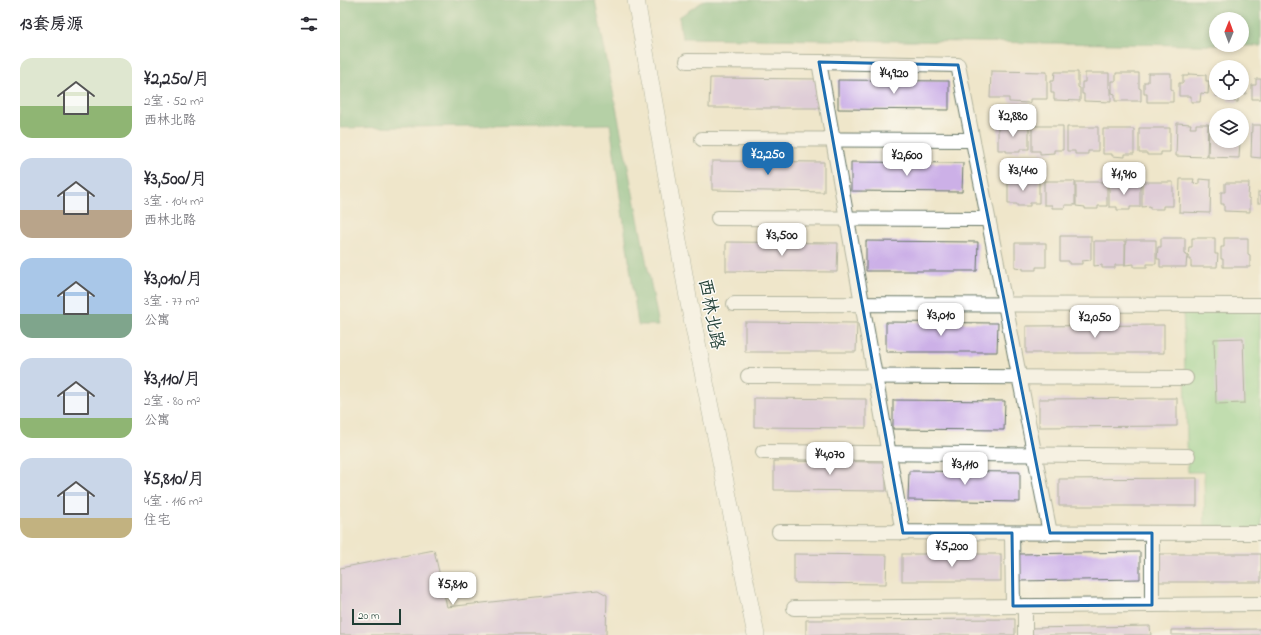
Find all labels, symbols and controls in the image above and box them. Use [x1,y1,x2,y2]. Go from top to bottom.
text: 13套房源 [20,12,83,37]
north arrow [1209,12,1249,52]
map controls [1209,12,1249,148]
icon: filters [298,13,320,35]
button: locate [1209,60,1249,100]
pin: ¥4,920 [861,61,927,95]
text: ¥4,920 [880,64,908,83]
text: ¥2,250/月 [144,67,210,92]
icon: home [52,74,100,122]
text: 2室 · 52 m² [144,92,204,111]
pin: ¥2,880 [980,104,1046,138]
text: ¥2,880 [998,107,1028,126]
button: layers [1209,108,1249,148]
text: 西林北路 [144,111,196,130]
pin: ¥2,250 [735,142,801,176]
pin: ¥2,600 [874,143,940,177]
text: ¥2,250 [751,145,785,164]
text: ¥2,600 [892,146,922,165]
pin: ¥3,440 [990,158,1056,192]
text: ¥3,440 [1008,161,1038,180]
pin: ¥1,910 [1091,162,1157,196]
text: ¥1,910 [1111,165,1137,184]
text: ¥3,500/月 [144,167,207,192]
icon: home [52,174,100,222]
text: 3室 · 104 m² [144,192,204,211]
text: 西林北路 [144,211,196,230]
pin: ¥3,500 [749,223,815,257]
text: ¥3,500 [766,226,798,245]
text: ¥3,010/月 [144,267,203,292]
icon: home [52,274,100,322]
street label: 西林北路 [690,277,730,352]
text: 3室 · 77 m² [144,292,200,311]
pin: ¥3,010 [908,303,974,337]
pin: ¥2,050 [1062,305,1128,339]
text: ¥3,010 [927,306,955,325]
text: ¥2,050 [1079,308,1111,327]
text: 公寓 [144,311,170,330]
text: ¥3,110/月 [144,367,201,392]
icon: home [52,374,100,422]
text: 2室 · 80 m² [144,392,200,411]
text: 公寓 [144,411,170,430]
pin: ¥4,070 [797,442,863,476]
text: ¥4,070 [815,445,845,464]
pin: ¥3,110 [932,452,998,486]
text: ¥3,110 [952,455,978,474]
text: ¥5,810/月 [144,467,205,492]
icon: home [52,474,100,522]
text: 4室 · 116 m² [144,492,203,511]
text: 住宅 [144,511,170,530]
pin: ¥5,200 [919,534,985,568]
text: ¥5,200 [936,537,968,556]
pin: ¥5,810 [420,572,486,606]
text: ¥5,810 [438,575,468,594]
scale bar [352,607,401,626]
text: 20 m [358,608,380,624]

